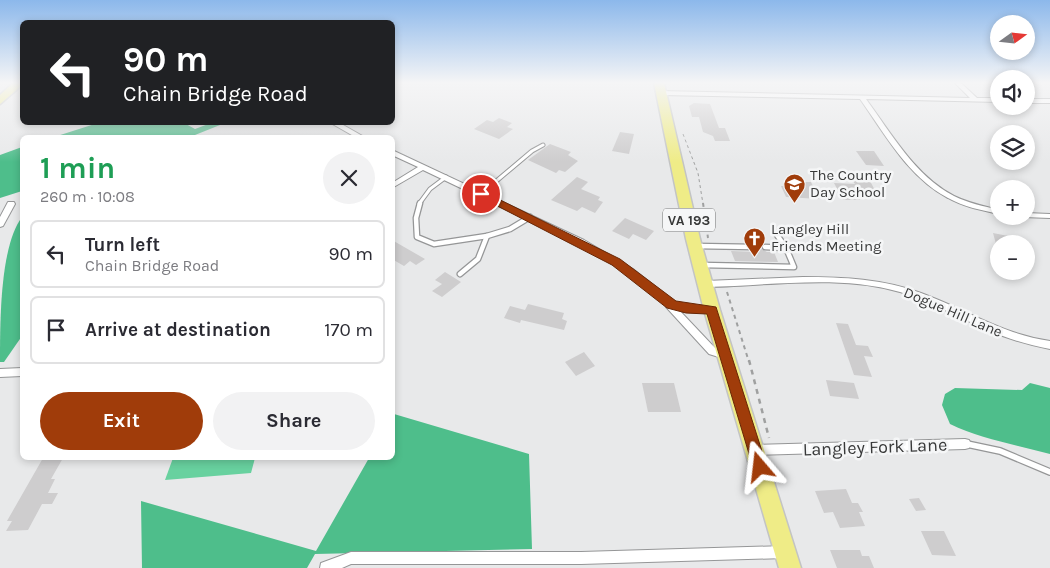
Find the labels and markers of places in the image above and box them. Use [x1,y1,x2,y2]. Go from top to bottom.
place label: The Country Day School [810,166,891,201]
school or university icon: The Country Day School [782,172,806,203]
pin [460,173,502,215]
place label: Langley Hill Friends Meeting [771,220,882,255]
church icon: Langley Hill Friends Meeting [743,226,767,257]

